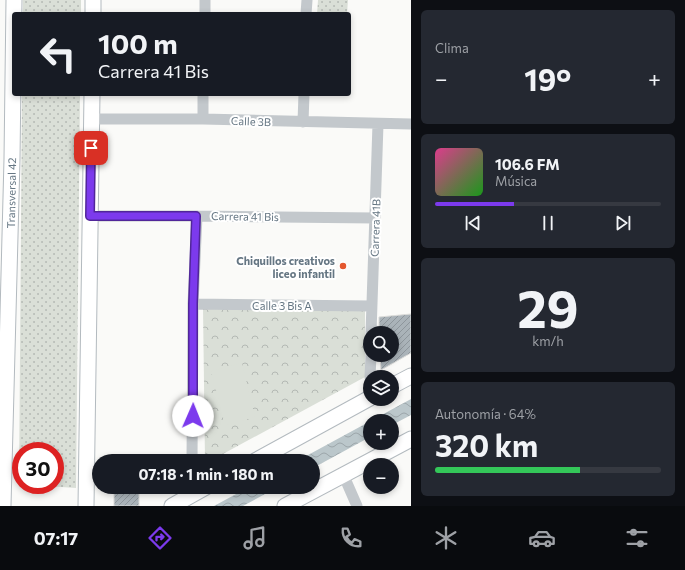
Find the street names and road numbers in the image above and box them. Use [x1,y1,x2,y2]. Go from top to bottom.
street label: Calle 3B [231,114,271,128]
street label: Transversal 42 [4,157,18,229]
street label: Carrera 41B [367,199,383,257]
street label: Carrera 41 Bis [211,209,279,223]
street label: Calle 3 Bis A [252,299,312,312]

